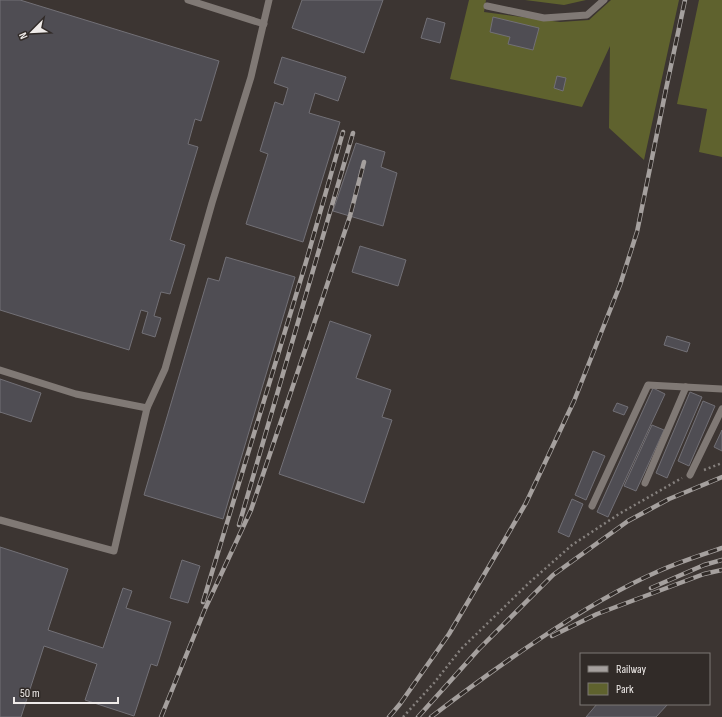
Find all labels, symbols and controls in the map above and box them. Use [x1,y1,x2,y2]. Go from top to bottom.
north arrow [12,12,52,52]
text: N [16,30,30,41]
legend [580,653,710,705]
text: Railway [616,662,647,677]
scale bar [14,679,118,705]
text: Park [616,682,634,697]
text: 50 m [20,686,40,701]

